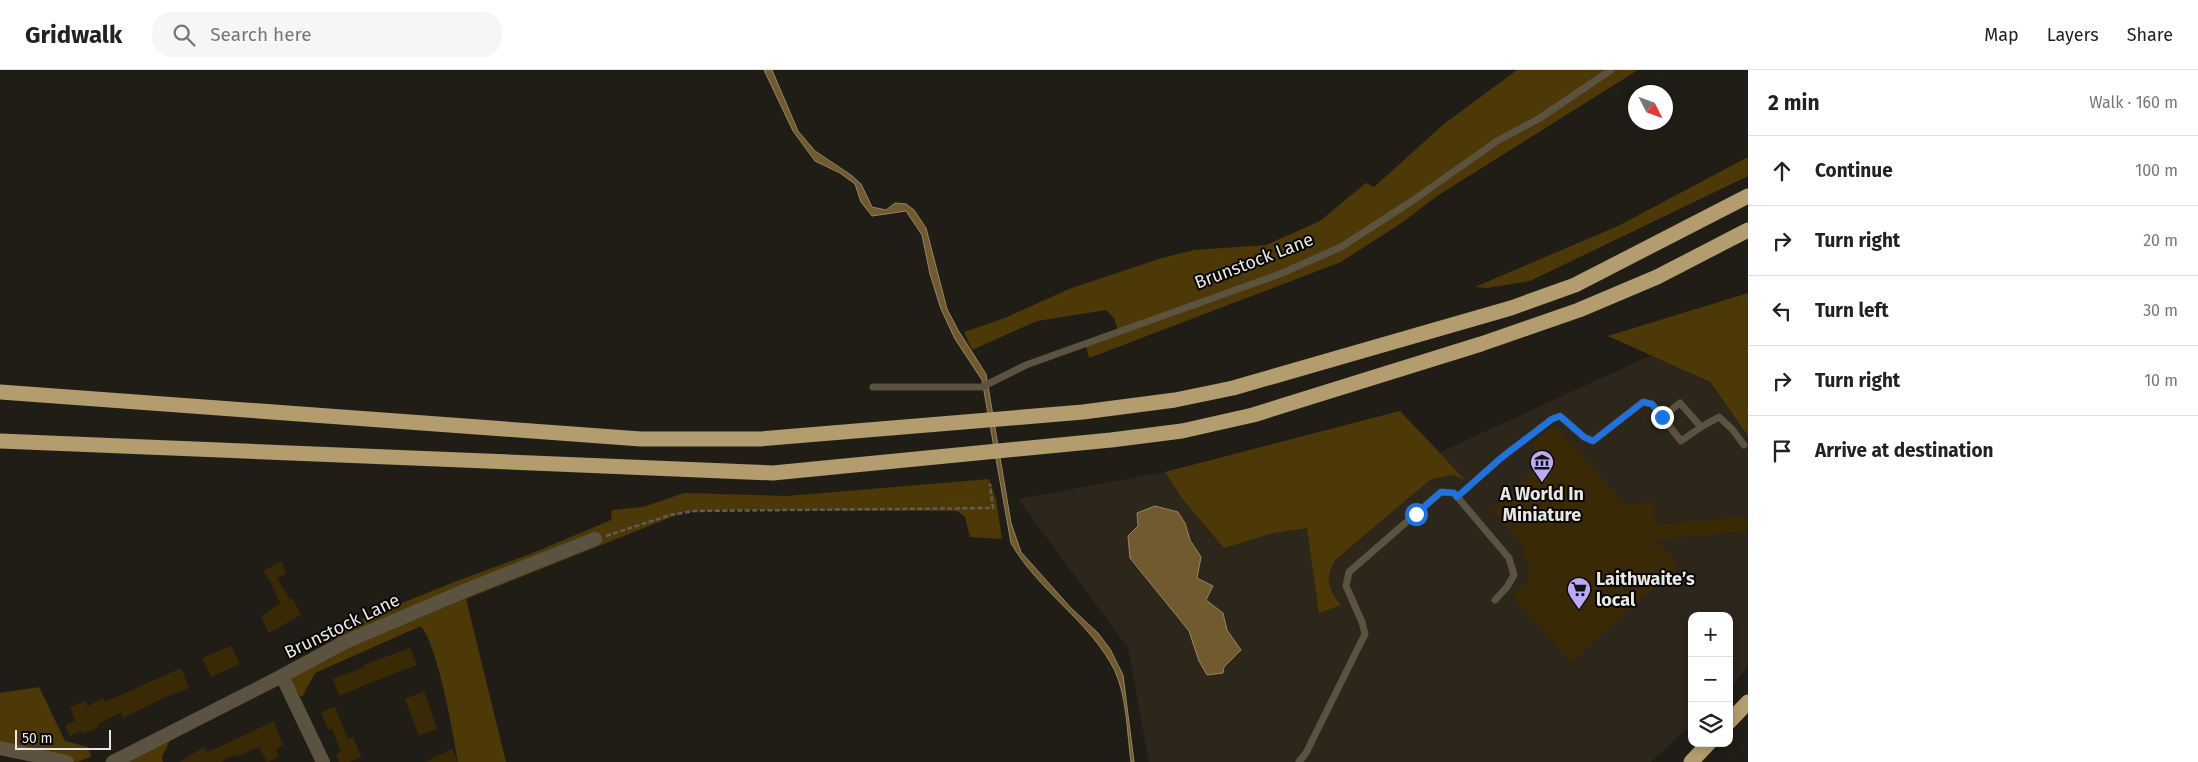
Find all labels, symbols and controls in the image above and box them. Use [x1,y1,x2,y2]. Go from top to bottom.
search box [152,12,502,57]
text: Gridwalk [25,21,122,49]
icon: search [170,21,198,49]
text: Search here [210,23,312,46]
text: Map [1984,24,2019,46]
text: Layers [2047,24,2099,46]
text: Share [2127,24,2173,46]
north arrow [1628,85,1673,130]
text: 2 min [1768,90,1820,116]
text: Walk · 160 m [2089,93,2178,112]
icon: ahead [1768,157,1796,185]
text: Continue [1815,159,1893,182]
text: 100 m [2135,161,2178,180]
icon: right [1768,227,1796,255]
street label: Brunstock Lane [1191,228,1317,294]
text: Turn right [1815,229,1900,252]
text: 20 m [2143,231,2178,250]
icon: left [1768,297,1796,325]
text: Turn left [1815,299,1889,322]
text: 30 m [2143,301,2178,320]
icon: right [1768,367,1796,395]
text: Turn right [1815,369,1900,392]
text: 10 m [2144,371,2178,390]
route end [1651,406,1674,429]
icon: arrive [1768,437,1796,465]
text: Arrive at destination [1815,439,1994,462]
museum icon: A World In Miniature [1529,449,1555,483]
place label: A World In Miniature [1499,483,1584,526]
route start [1405,503,1428,526]
place label: Laithwaite’s local [1596,568,1695,611]
supermarket icon: Laithwaite’s local [1566,576,1592,610]
street label: Brunstock Lane [281,589,403,663]
map controls [1688,612,1733,747]
button: + [1688,612,1733,657]
button: − [1688,657,1733,702]
button: layers [1688,702,1733,747]
scale bar [15,727,111,750]
text: 50 m [22,730,53,747]

